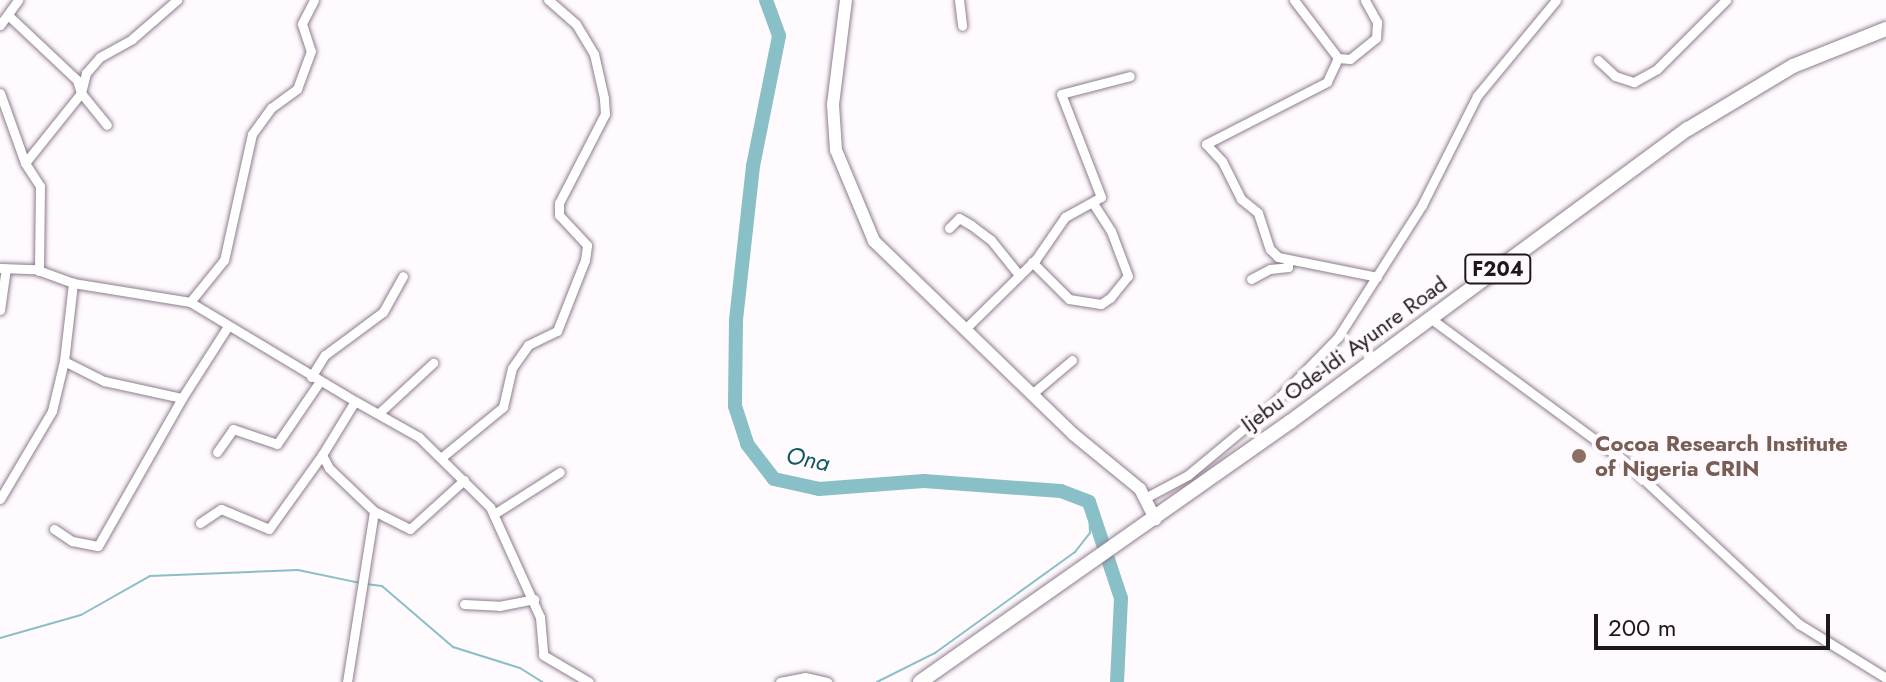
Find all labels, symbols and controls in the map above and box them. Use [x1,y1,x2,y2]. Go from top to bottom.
road number: F204 [1464,253,1532,285]
street label: Ijebu Ode-Idi Ayunre Road [1236,270,1452,438]
place label: Cocoa Research Institute of Nigeria CRIN [1595,430,1848,482]
water label: Ona [784,440,832,478]
marker: Cocoa Research Institute of Nigeria CRIN [1570,447,1588,465]
scale bar [1598,598,1834,648]
text: 200 m [1608,610,1676,645]

